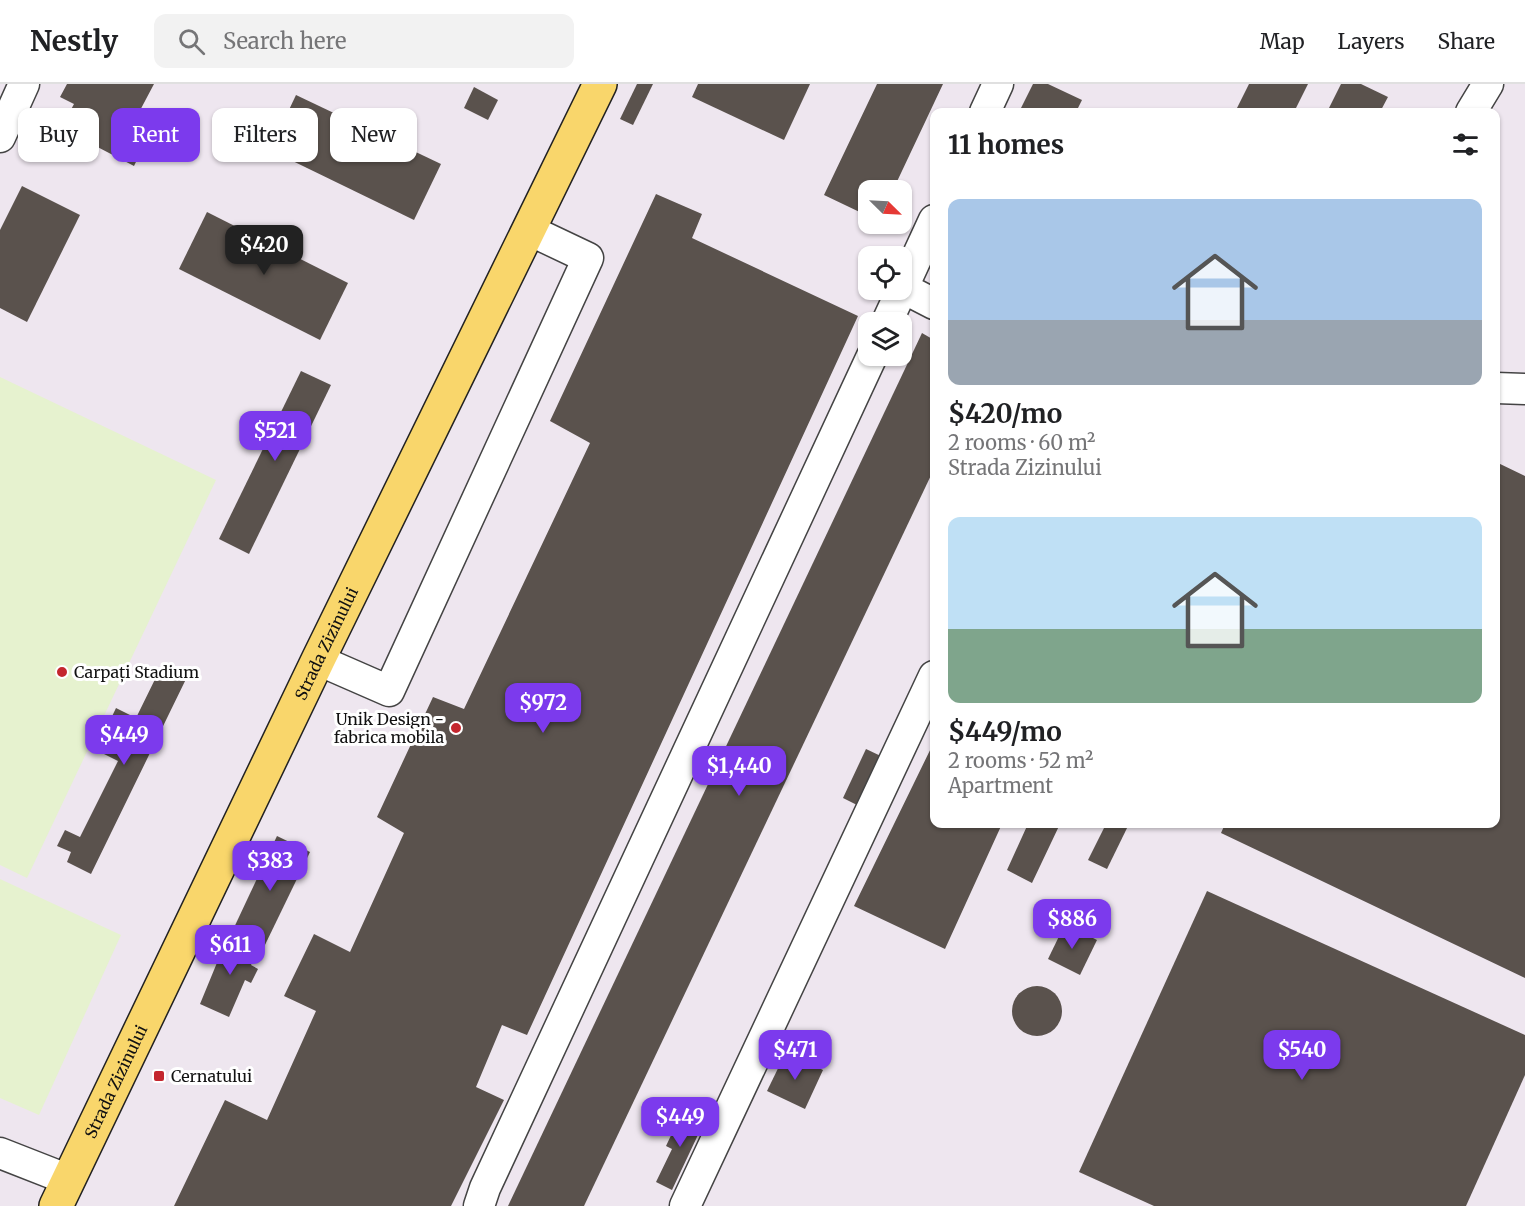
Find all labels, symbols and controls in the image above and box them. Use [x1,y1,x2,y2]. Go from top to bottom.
search box [154,14,574,68]
text: Nestly [30,23,118,59]
icon: search [175,25,208,58]
text: Search here [223,27,346,55]
text: Map [1260,28,1305,55]
text: Layers [1338,28,1405,55]
text: Share [1438,28,1495,55]
chip: Buy [18,108,99,162]
chip: Rent [111,108,200,162]
chip: Filters [212,108,318,162]
chip: New [330,108,417,162]
text: 11 homes [948,128,1064,161]
icon: filters [1449,128,1482,161]
north arrow [858,180,912,234]
map controls [858,180,912,366]
pin: $420 [228,225,300,276]
text: $420 [239,232,289,257]
icon: home [1161,238,1269,346]
button: locate [858,246,912,300]
button: layers [858,312,912,366]
text: $420/mo [948,397,1062,430]
pin: $521 [239,411,311,462]
text: $521 [253,418,297,443]
text: 2 rooms · 60 m² [948,430,1095,455]
text: Strada Zizinului [948,455,1102,480]
icon: home [1161,556,1269,664]
street label: Strada Zizinului [290,584,362,703]
place label: Carpați Stadium [74,662,199,683]
marker: Carpați Stadium [55,665,69,679]
pin: $972 [507,683,579,734]
text: $972 [519,690,567,715]
place label: Unik Design - fabrica mobila [334,709,444,747]
pin: $449 [88,715,160,766]
text: $449/mo [948,715,1062,748]
marker: Unik Design - fabrica mobila [449,721,463,735]
text: $449 [99,722,149,747]
pin: $1,440 [690,746,788,797]
text: 2 rooms · 52 m² [948,748,1093,773]
text: $1,440 [706,753,772,778]
text: Apartment [948,773,1053,798]
pin: $383 [234,841,306,892]
text: $383 [247,848,294,873]
pin: $886 [1036,899,1108,950]
text: $886 [1047,906,1097,931]
pin: $611 [194,925,266,976]
text: $611 [209,932,251,957]
street label: Strada Zizinului [80,1022,151,1141]
pin: $471 [759,1030,831,1081]
pin: $540 [1266,1030,1338,1081]
text: $471 [773,1037,817,1062]
text: $540 [1277,1037,1327,1062]
place label: Cernatului [171,1066,252,1086]
marker: Cernatului [152,1069,166,1083]
pin: $449 [644,1097,716,1148]
text: $449 [655,1104,705,1129]

